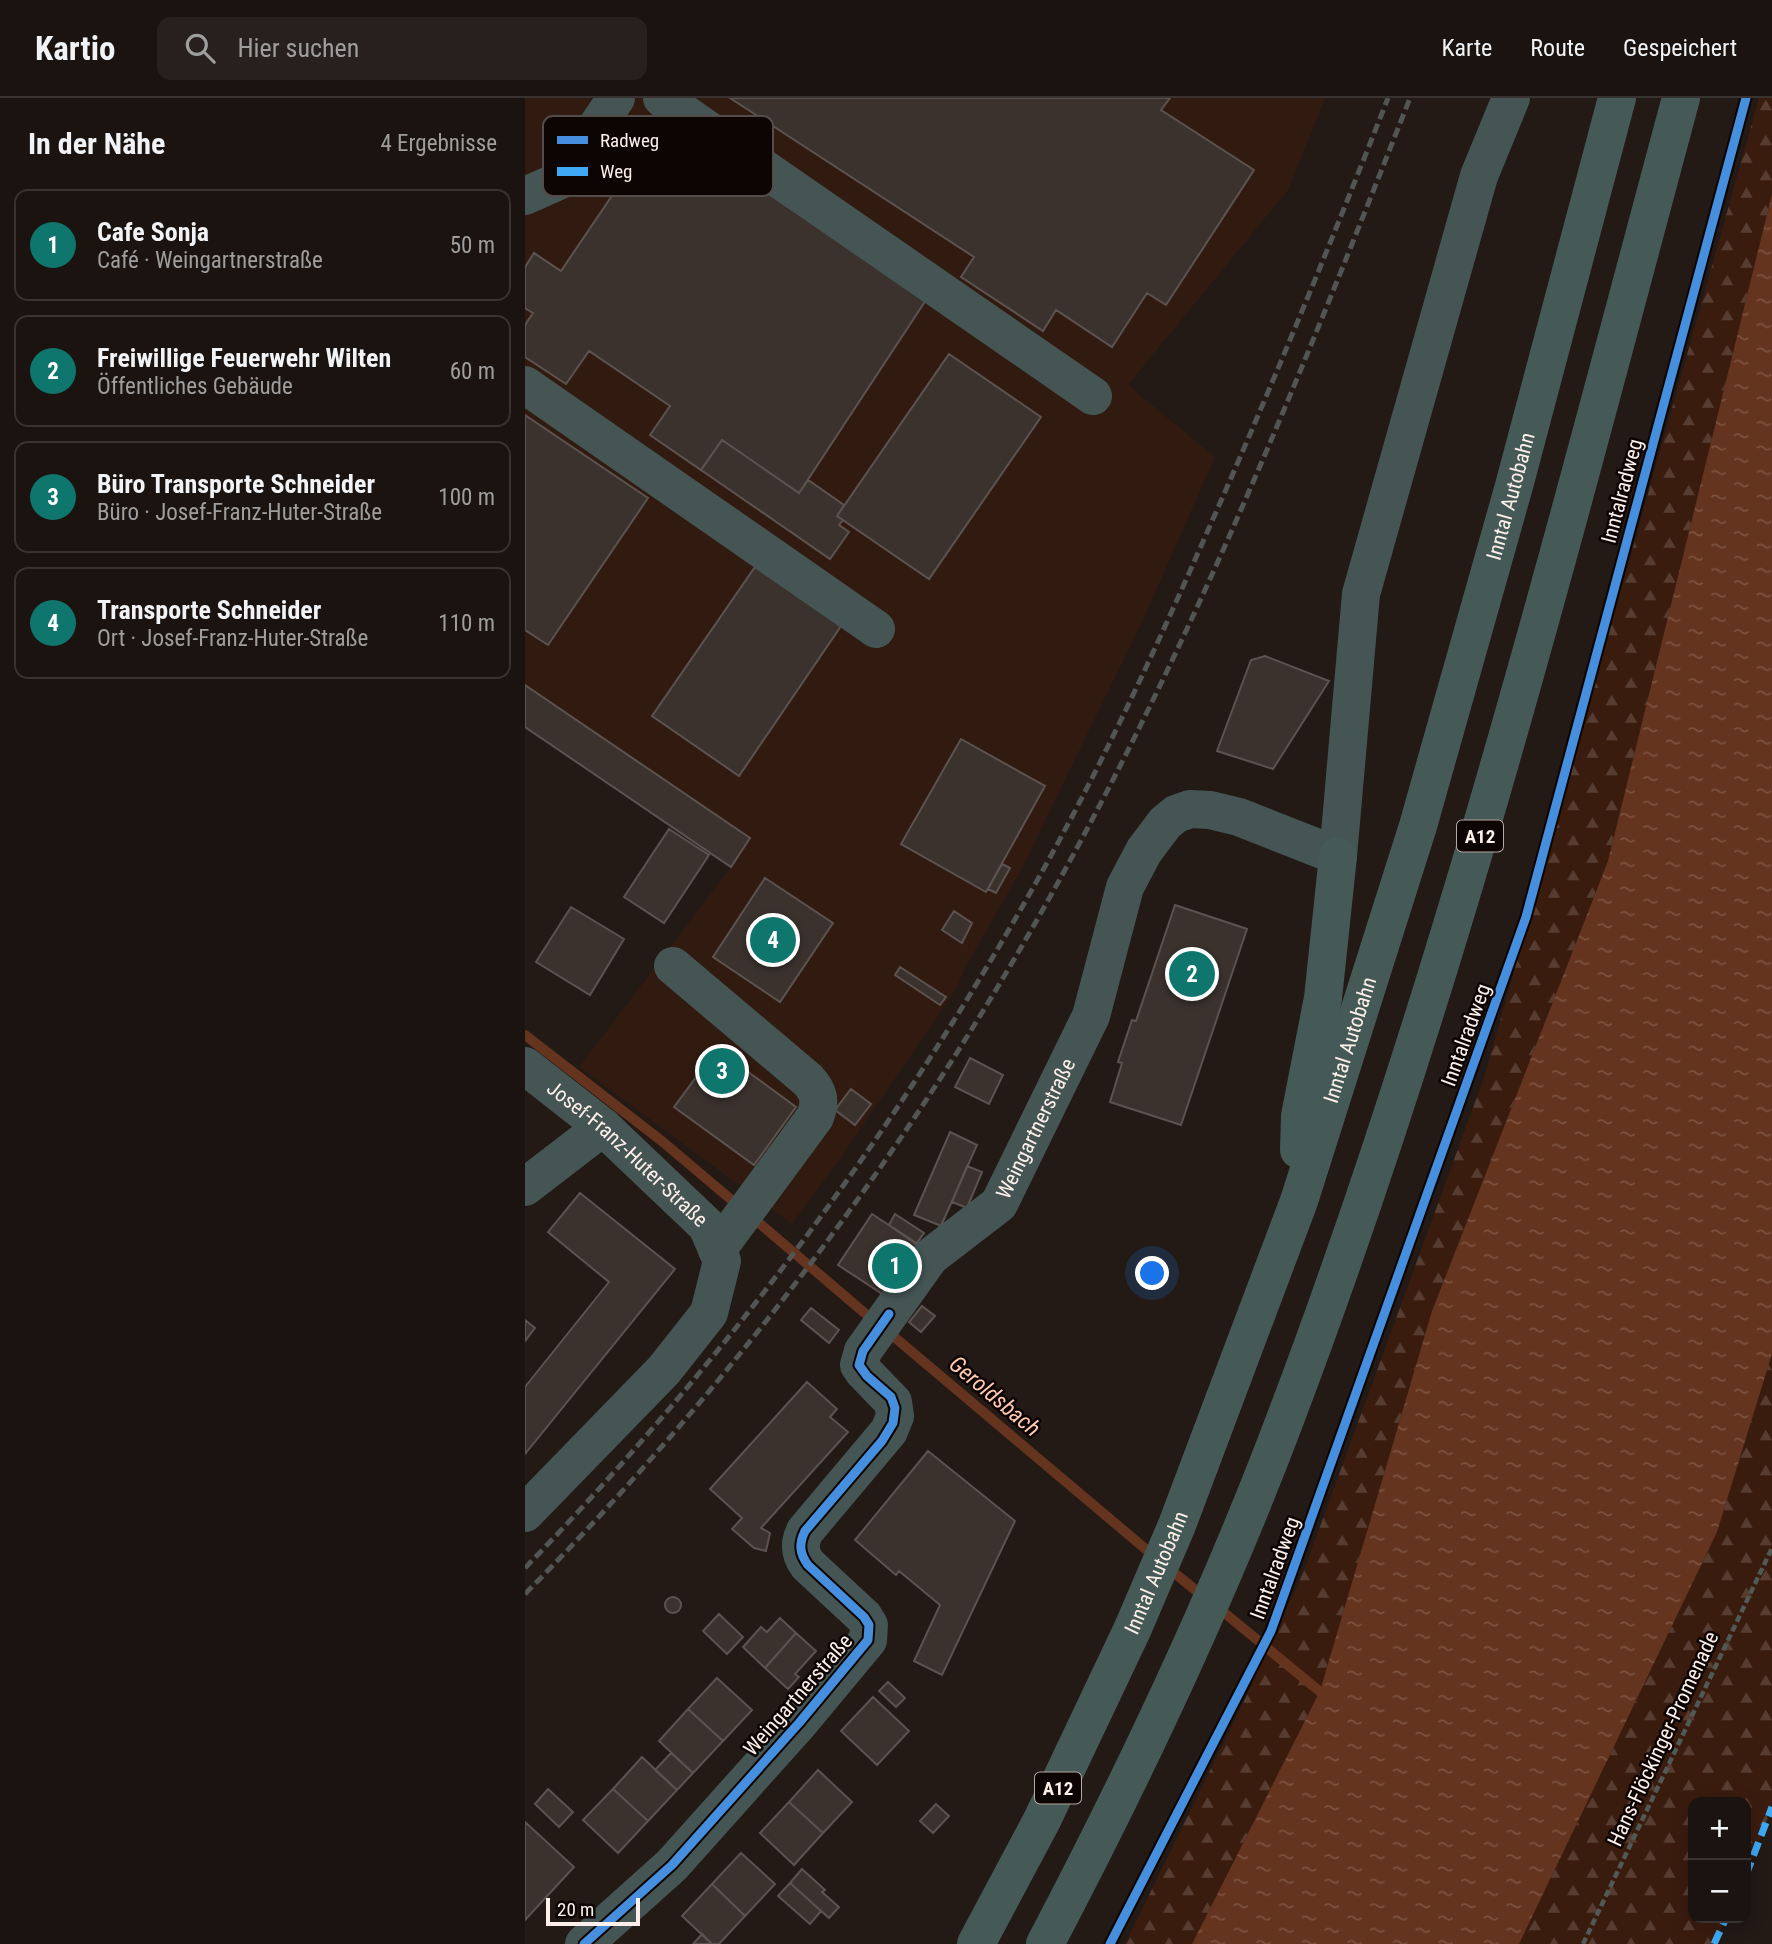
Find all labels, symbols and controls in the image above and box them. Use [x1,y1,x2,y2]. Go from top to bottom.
search box [157,17,647,80]
text: Kartio [35,29,115,68]
icon: search [181,29,219,67]
text: Hier suchen [237,33,359,63]
text: Karte [1442,34,1492,62]
text: Route [1530,34,1585,62]
text: Gespeichert [1623,34,1737,62]
legend [543,116,773,196]
text: In der Nähe [28,126,165,161]
text: Radweg [600,129,659,152]
text: 4 Ergebnisse [380,130,497,157]
text: Weg [600,160,632,183]
text: Cafe Sonja [97,217,209,247]
text: 1 [47,232,59,259]
text: 50 m [450,232,495,259]
text: Café · Weingartnerstraße [97,247,323,274]
text: Freiwillige Feuerwehr Wilten [97,343,391,373]
text: 2 [47,358,59,385]
text: 60 m [450,358,495,385]
text: Öffentliches Gebäude [97,373,293,400]
street label: Inntal Autobahn [1482,430,1540,563]
street label: Inntalradweg [1597,436,1647,546]
text: Büro Transporte Schneider [97,469,375,499]
text: 3 [47,484,59,511]
text: 100 m [438,484,495,511]
text: Büro · Josef-Franz-Huter-Straße [97,499,382,526]
text: Transporte Schneider [97,595,321,625]
text: 4 [47,610,59,637]
text: 110 m [438,610,495,637]
text: Ort · Josef-Franz-Huter-Straße [97,625,368,652]
road number: A12 [1457,820,1503,852]
pin: 4 [750,914,796,966]
pin: 2 [1169,948,1215,1000]
street label: Inntal Autobahn [1319,974,1381,1106]
street label: Inntalradweg [1436,981,1496,1089]
pin: 3 [699,1045,745,1097]
street label: Weingartnerstraße [991,1054,1080,1203]
street label: Josef-Franz-Huter-Straße [542,1076,713,1232]
pin: 1 [872,1240,918,1292]
your location [1135,1256,1169,1290]
water label: Geroldsbach [944,1351,1046,1442]
street label: Inntal Autobahn [1120,1508,1193,1638]
street label: Inntalradweg [1245,1514,1305,1622]
street label: Hans-Flöckinger-Promenade [1603,1628,1723,1850]
street label: Weingartnerstraße [739,1629,857,1761]
road number: A12 [1035,1772,1081,1804]
map controls [1688,1797,1751,1923]
button: + [1688,1797,1751,1860]
button: − [1688,1860,1751,1923]
scale bar [546,1895,641,1927]
text: 20 m [557,1898,594,1921]

